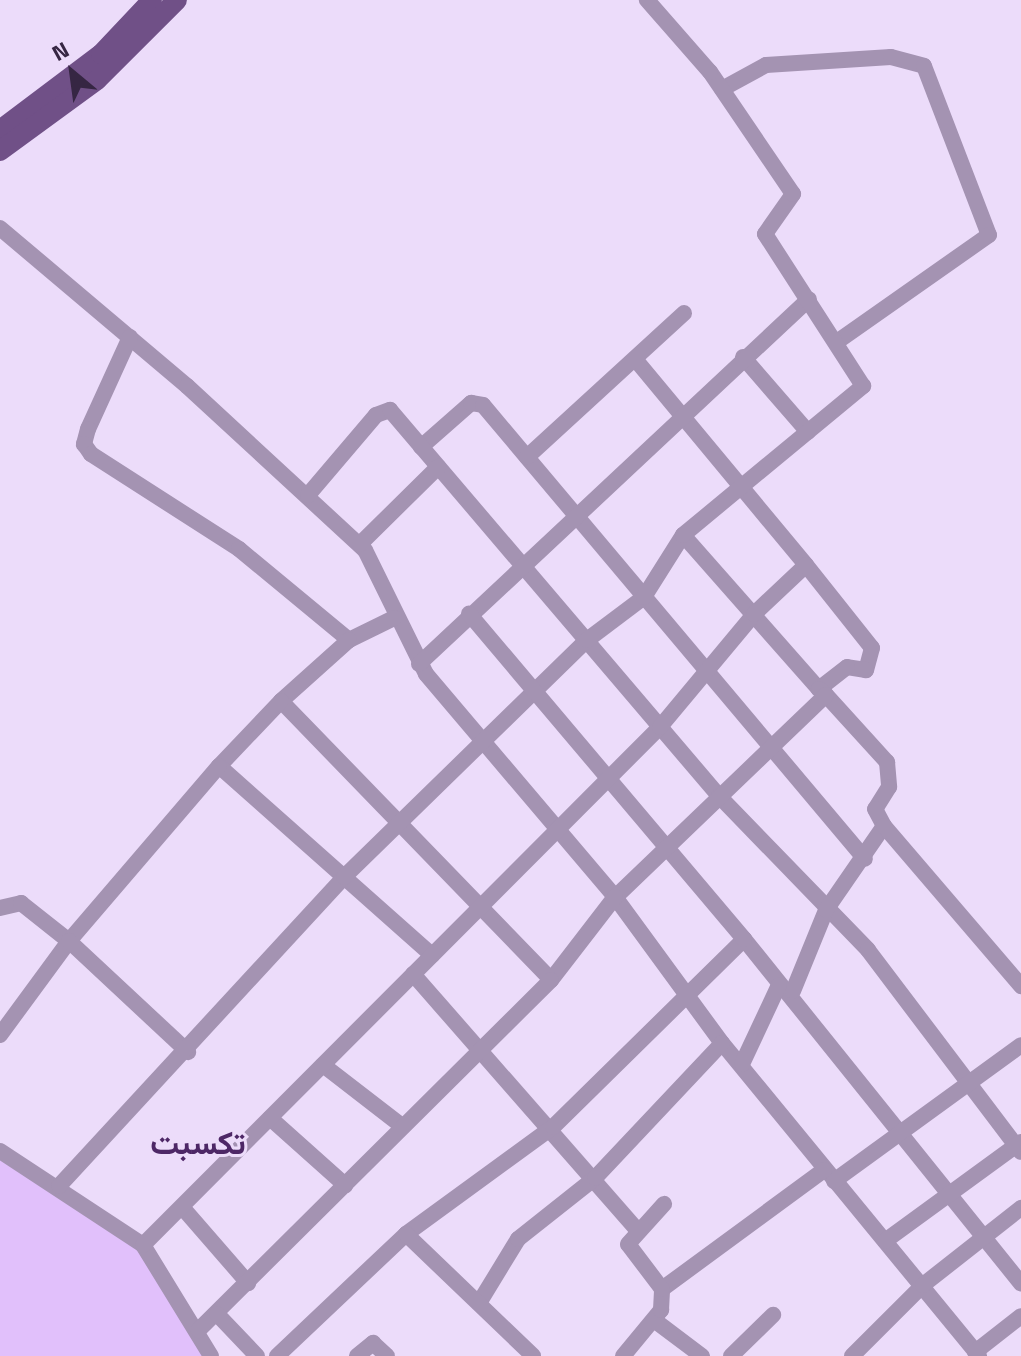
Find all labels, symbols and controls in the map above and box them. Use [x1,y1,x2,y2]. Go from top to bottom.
north arrow [32,32,112,112]
text: N [45,32,75,70]
district label: تكسبت [150,1123,246,1161]

